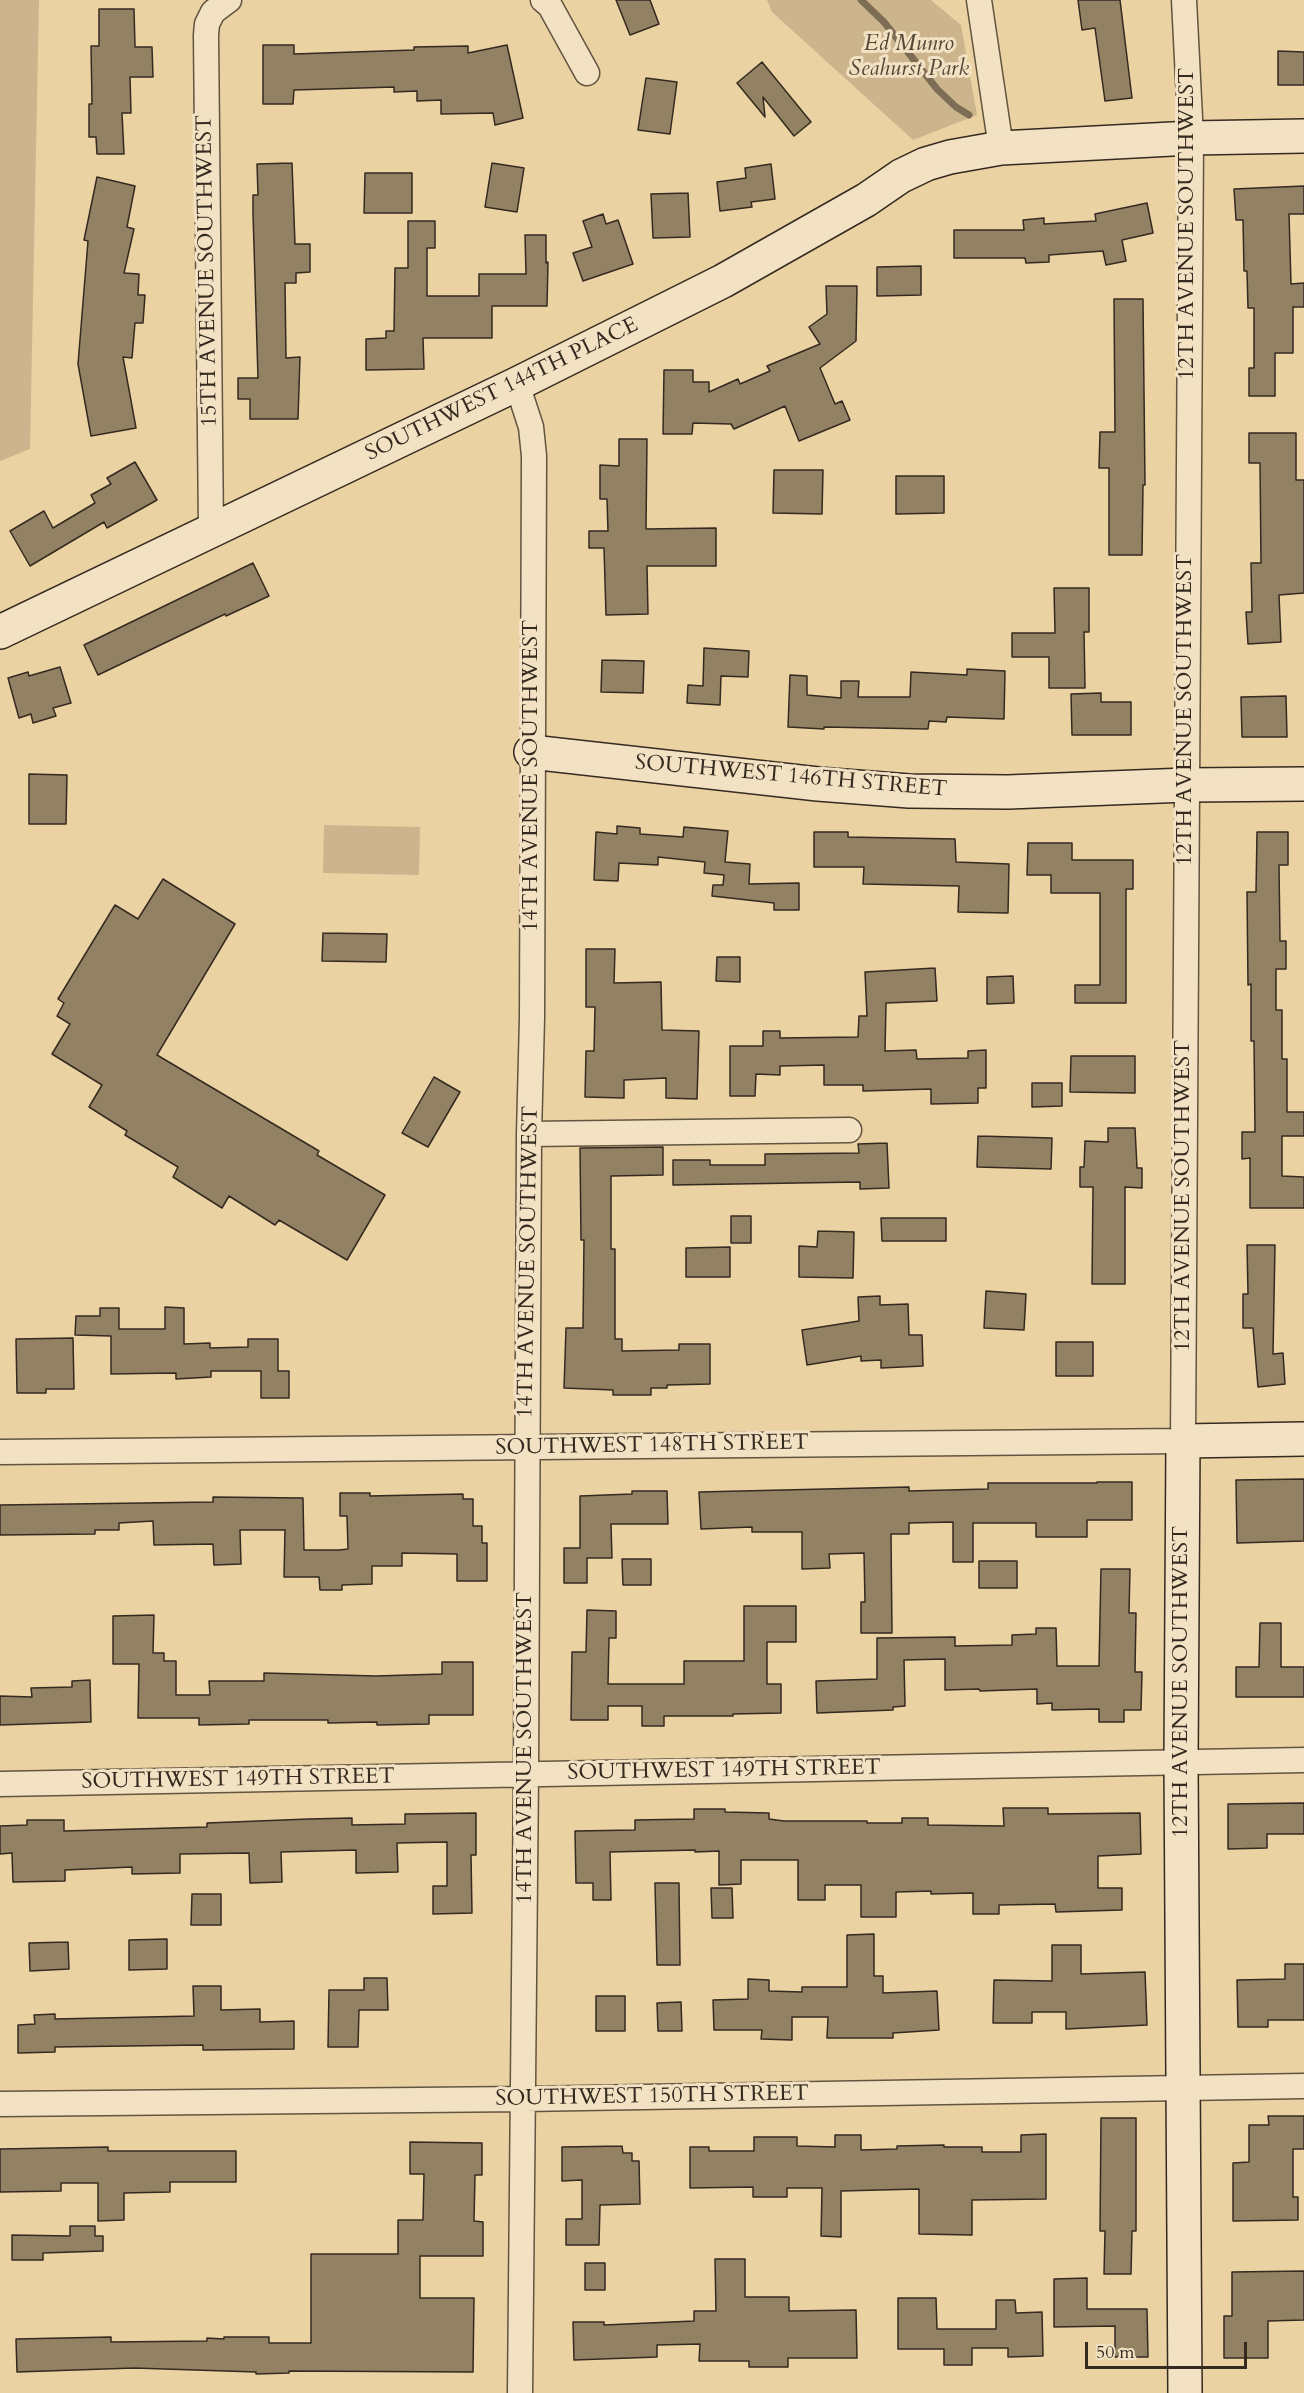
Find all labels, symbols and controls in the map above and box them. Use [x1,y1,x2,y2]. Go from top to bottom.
park label: Ed Munro Seahurst Park [849,32,969,84]
street label: 12TH AVENUE SOUTHWEST [1175,68,1201,380]
street label: 15TH AVENUE SOUTHWEST [192,115,224,427]
street label: SOUTHWEST 144TH PLACE [361,312,643,468]
street label: 12TH AVENUE SOUTHWEST [1173,554,1199,866]
street label: 14TH AVENUE SOUTHWEST [519,620,545,932]
street label: SOUTHWEST 146TH STREET [634,750,948,804]
street label: 12TH AVENUE SOUTHWEST [1171,1040,1197,1352]
street label: 14TH AVENUE SOUTHWEST [513,1106,545,1418]
street label: SOUTHWEST 148TH STREET [495,1430,809,1462]
street label: 12TH AVENUE SOUTHWEST [1169,1526,1195,1838]
street label: 14TH AVENUE SOUTHWEST [513,1592,539,1904]
street label: SOUTHWEST 149TH STREET [567,1755,881,1787]
street label: SOUTHWEST 149TH STREET [81,1764,395,1796]
street label: SOUTHWEST 150TH STREET [495,2081,809,2113]
scale bar [1088,2330,1250,2368]
text: 50 m [1096,2340,1135,2365]

